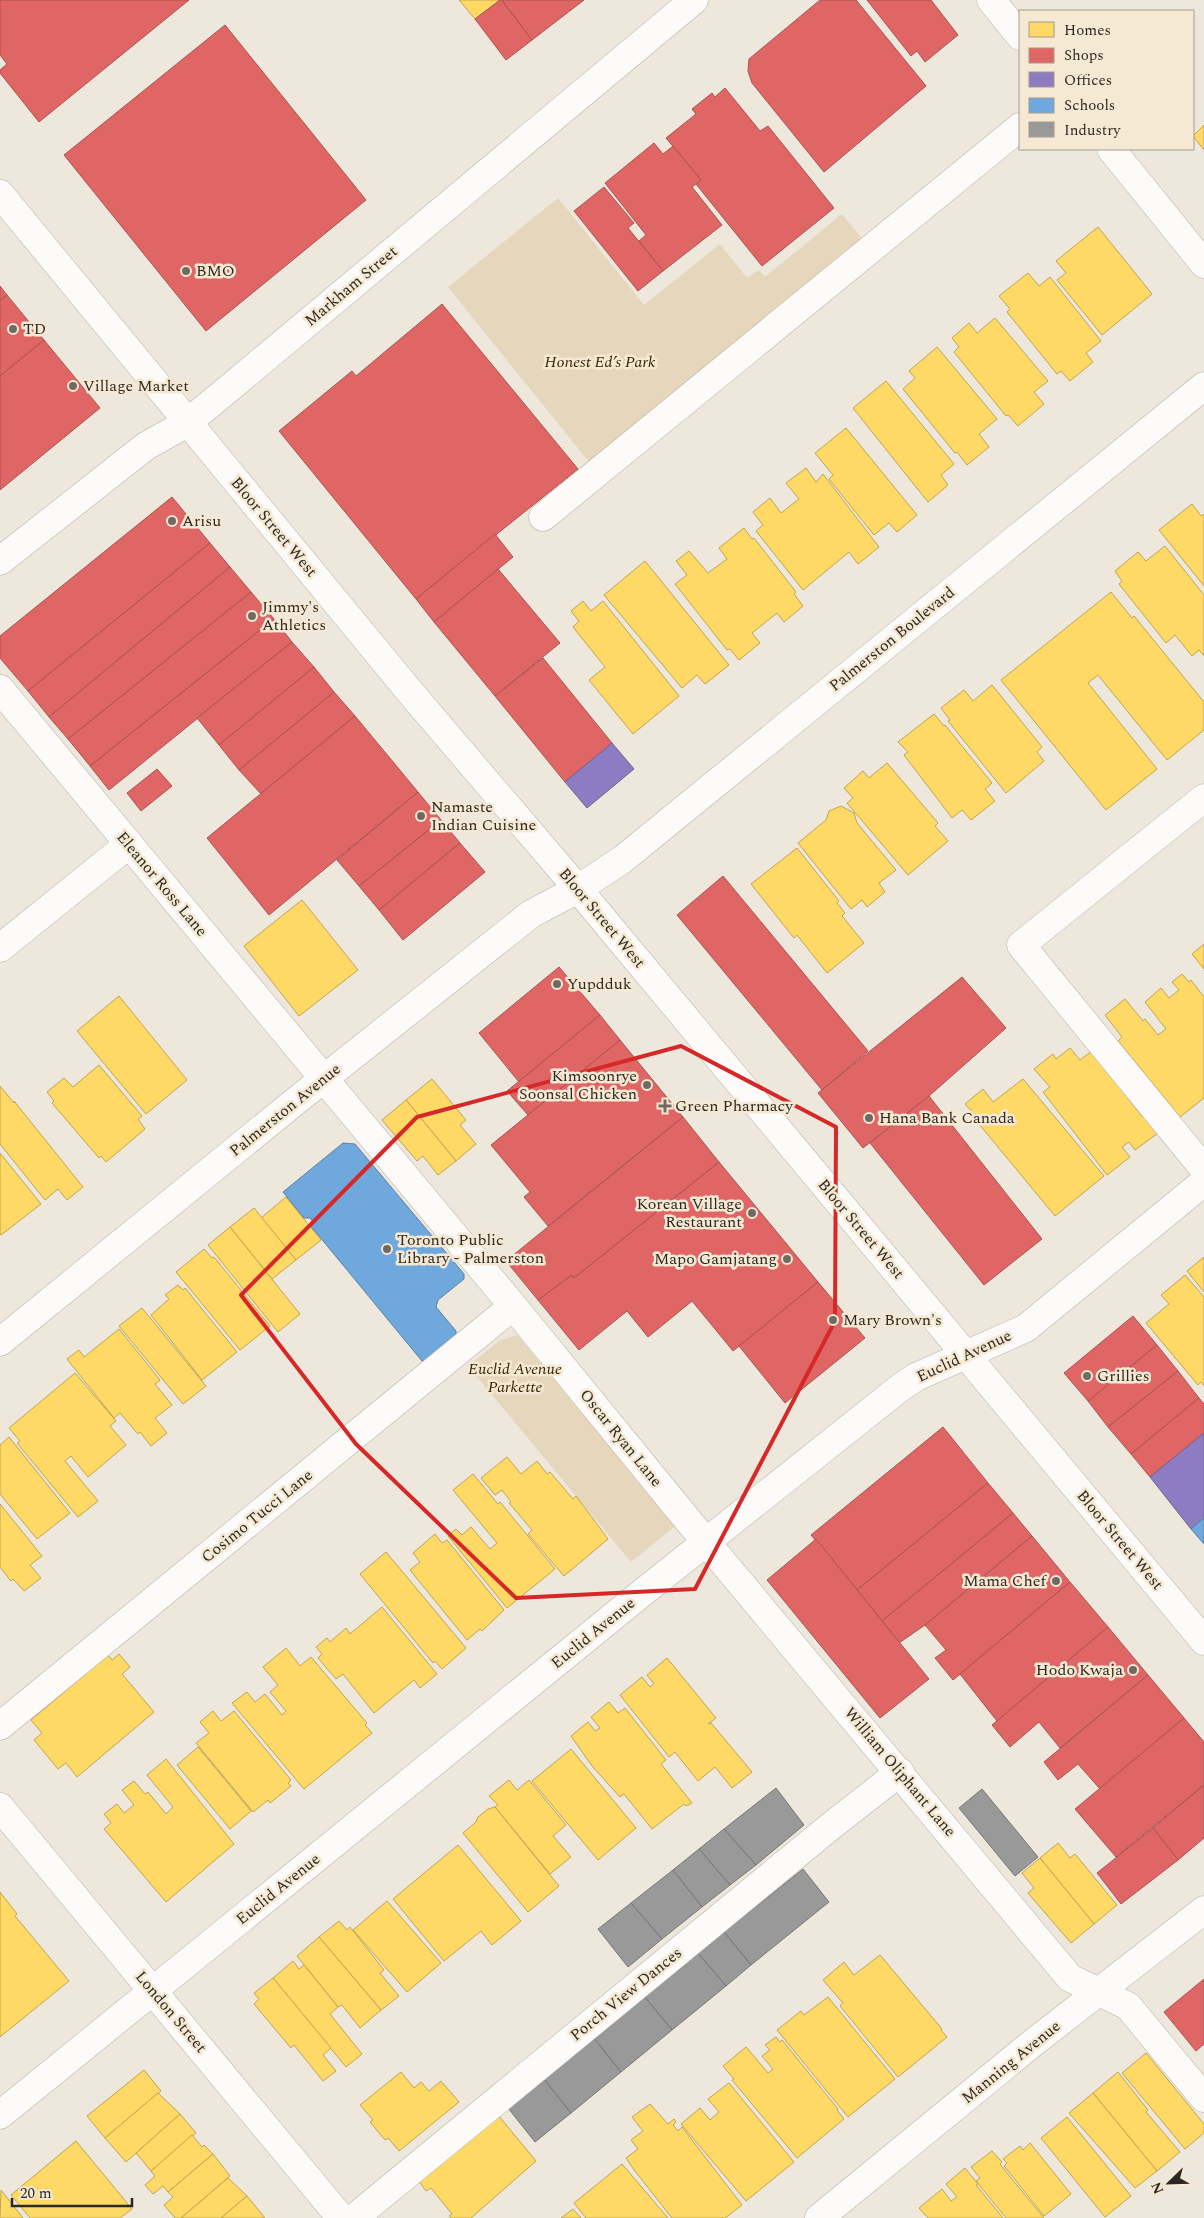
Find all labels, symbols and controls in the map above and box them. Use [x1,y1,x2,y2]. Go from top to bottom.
legend [1019,10,1194,150]
text: Homes [1064,19,1111,42]
text: Shops [1064,44,1104,67]
text: Offices [1064,69,1112,92]
text: Schools [1064,94,1115,117]
text: Industry [1064,119,1121,142]
street label: Markham Street [299,240,403,332]
place label: BMO [196,259,235,283]
marker: BMO [180,265,192,277]
place label: TD [23,317,46,341]
marker: TD [7,323,19,335]
park label: Honest Ed’s Park [545,350,656,374]
place label: Village Market [83,374,189,398]
marker: Village Market [67,380,79,392]
street label: Bloor Street West [225,472,323,583]
place label: Arisu [182,509,221,533]
marker: Arisu [166,515,178,527]
street label: Palmerston Boulevard [824,581,960,697]
place label: Jimmy's Athletics [262,595,326,637]
marker: Jimmy's Athletics [246,610,258,622]
place label: Namaste Indian Cuisine [431,795,536,837]
marker: Namaste Indian Cuisine [415,810,427,822]
street label: Eleanor Ross Lane [111,826,213,942]
street label: Bloor Street West [553,863,651,974]
place label: Yupdduk [567,972,632,996]
marker: Yupdduk [551,978,563,990]
street label: Palmerston Avenue [224,1057,346,1163]
place label: Kimsoonrye Soonsal Chicken [519,1064,637,1106]
marker: Kimsoonrye Soonsal Chicken [641,1079,653,1091]
place label: Green Pharmacy [675,1094,794,1118]
marker: Green Pharmacy [659,1100,671,1112]
place label: Hana Bank Canada [879,1106,1015,1130]
marker: Hana Bank Canada [863,1112,875,1124]
street label: Bloor Street West [812,1174,910,1285]
place label: Korean Village Restaurant [637,1192,742,1234]
marker: Korean Village Restaurant [746,1207,758,1219]
place label: Toronto Public Library - Palmerston [397,1228,544,1270]
marker: Toronto Public Library - Palmerston [381,1243,393,1255]
place label: Mapo Gamjatang [654,1247,777,1271]
marker: Mapo Gamjatang [781,1253,793,1265]
place label: Mary Brown's [843,1308,942,1332]
marker: Mary Brown's [827,1314,839,1326]
street label: Euclid Avenue [912,1323,1016,1389]
park label: Euclid Avenue Parkette [468,1357,562,1399]
place label: Grillies [1097,1364,1150,1388]
marker: Grillies [1081,1370,1093,1382]
street label: Oscar Ryan Lane [574,1384,668,1492]
street label: Cosimo Tucci Lane [196,1463,318,1569]
street label: Bloor Street West [1071,1485,1169,1596]
place label: Mama Chef [963,1569,1048,1593]
marker: Mama Chef [1050,1575,1062,1587]
street label: Euclid Avenue [546,1591,640,1675]
place label: Hodo Kwaja [1036,1658,1123,1682]
marker: Hodo Kwaja [1127,1664,1139,1676]
street label: William Oliphant Lane [838,1702,962,1842]
street label: Euclid Avenue [231,1847,325,1931]
street label: Porch View Dances [565,1941,687,2047]
street label: London Street [129,1966,213,2059]
street label: Manning Avenue [956,2014,1066,2110]
north arrow [1144,2158,1194,2208]
scale bar [12,2176,132,2208]
text: N [1146,2179,1169,2197]
text: 20 m [20,2182,52,2205]

